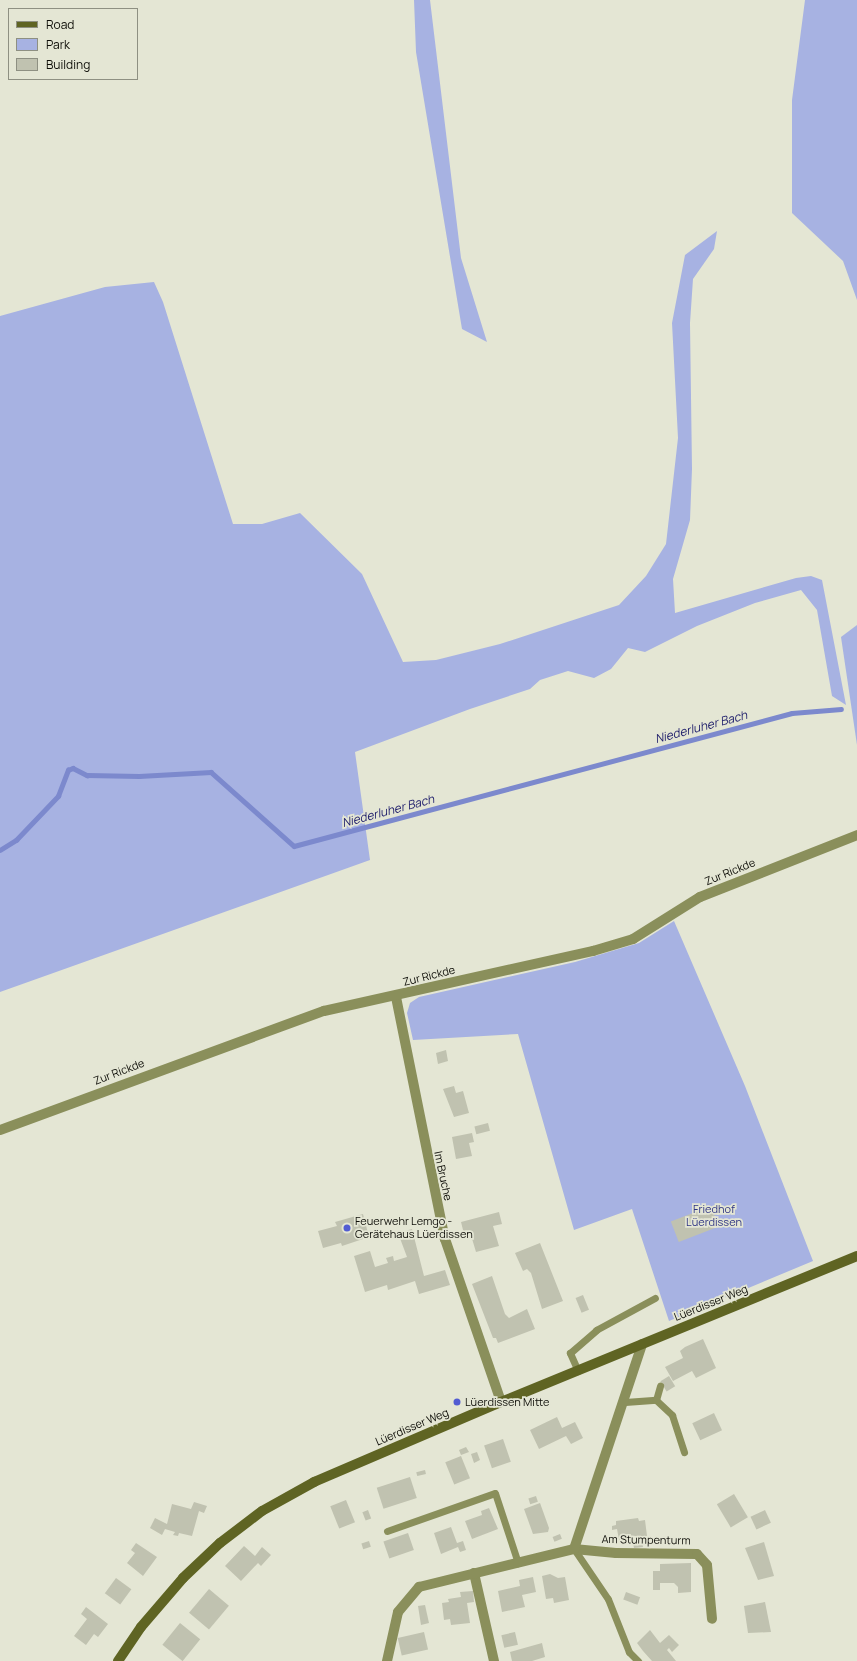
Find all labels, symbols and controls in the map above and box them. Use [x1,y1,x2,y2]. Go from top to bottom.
legend [8,8,138,80]
text: Road [46,16,74,33]
text: Park [46,36,70,53]
text: Building [46,56,90,73]
water label: Niederluher Bach [653,708,749,746]
water label: Niederluher Bach [340,792,436,830]
street label: Zur Rickde [703,856,757,888]
street label: Zur Rickde [402,963,456,989]
street label: Zur Rickde [92,1056,146,1088]
street label: Im Bruche [431,1150,455,1202]
park label: Friedhof Lüerdissen [686,1203,742,1229]
place label: Feuerwehr Lemgo - Gerätehaus Lüerdissen [355,1215,473,1241]
marker: Feuerwehr Lemgo - Gerätehaus Lüerdissen [342,1223,352,1233]
street label: Lüerdisser Weg [672,1282,750,1324]
place label: Lüerdissen Mitte [465,1395,549,1409]
marker: Lüerdissen Mitte [452,1397,462,1407]
street label: Lüerdisser Weg [373,1406,451,1448]
street label: Am Stumpenturm [601,1533,691,1547]

